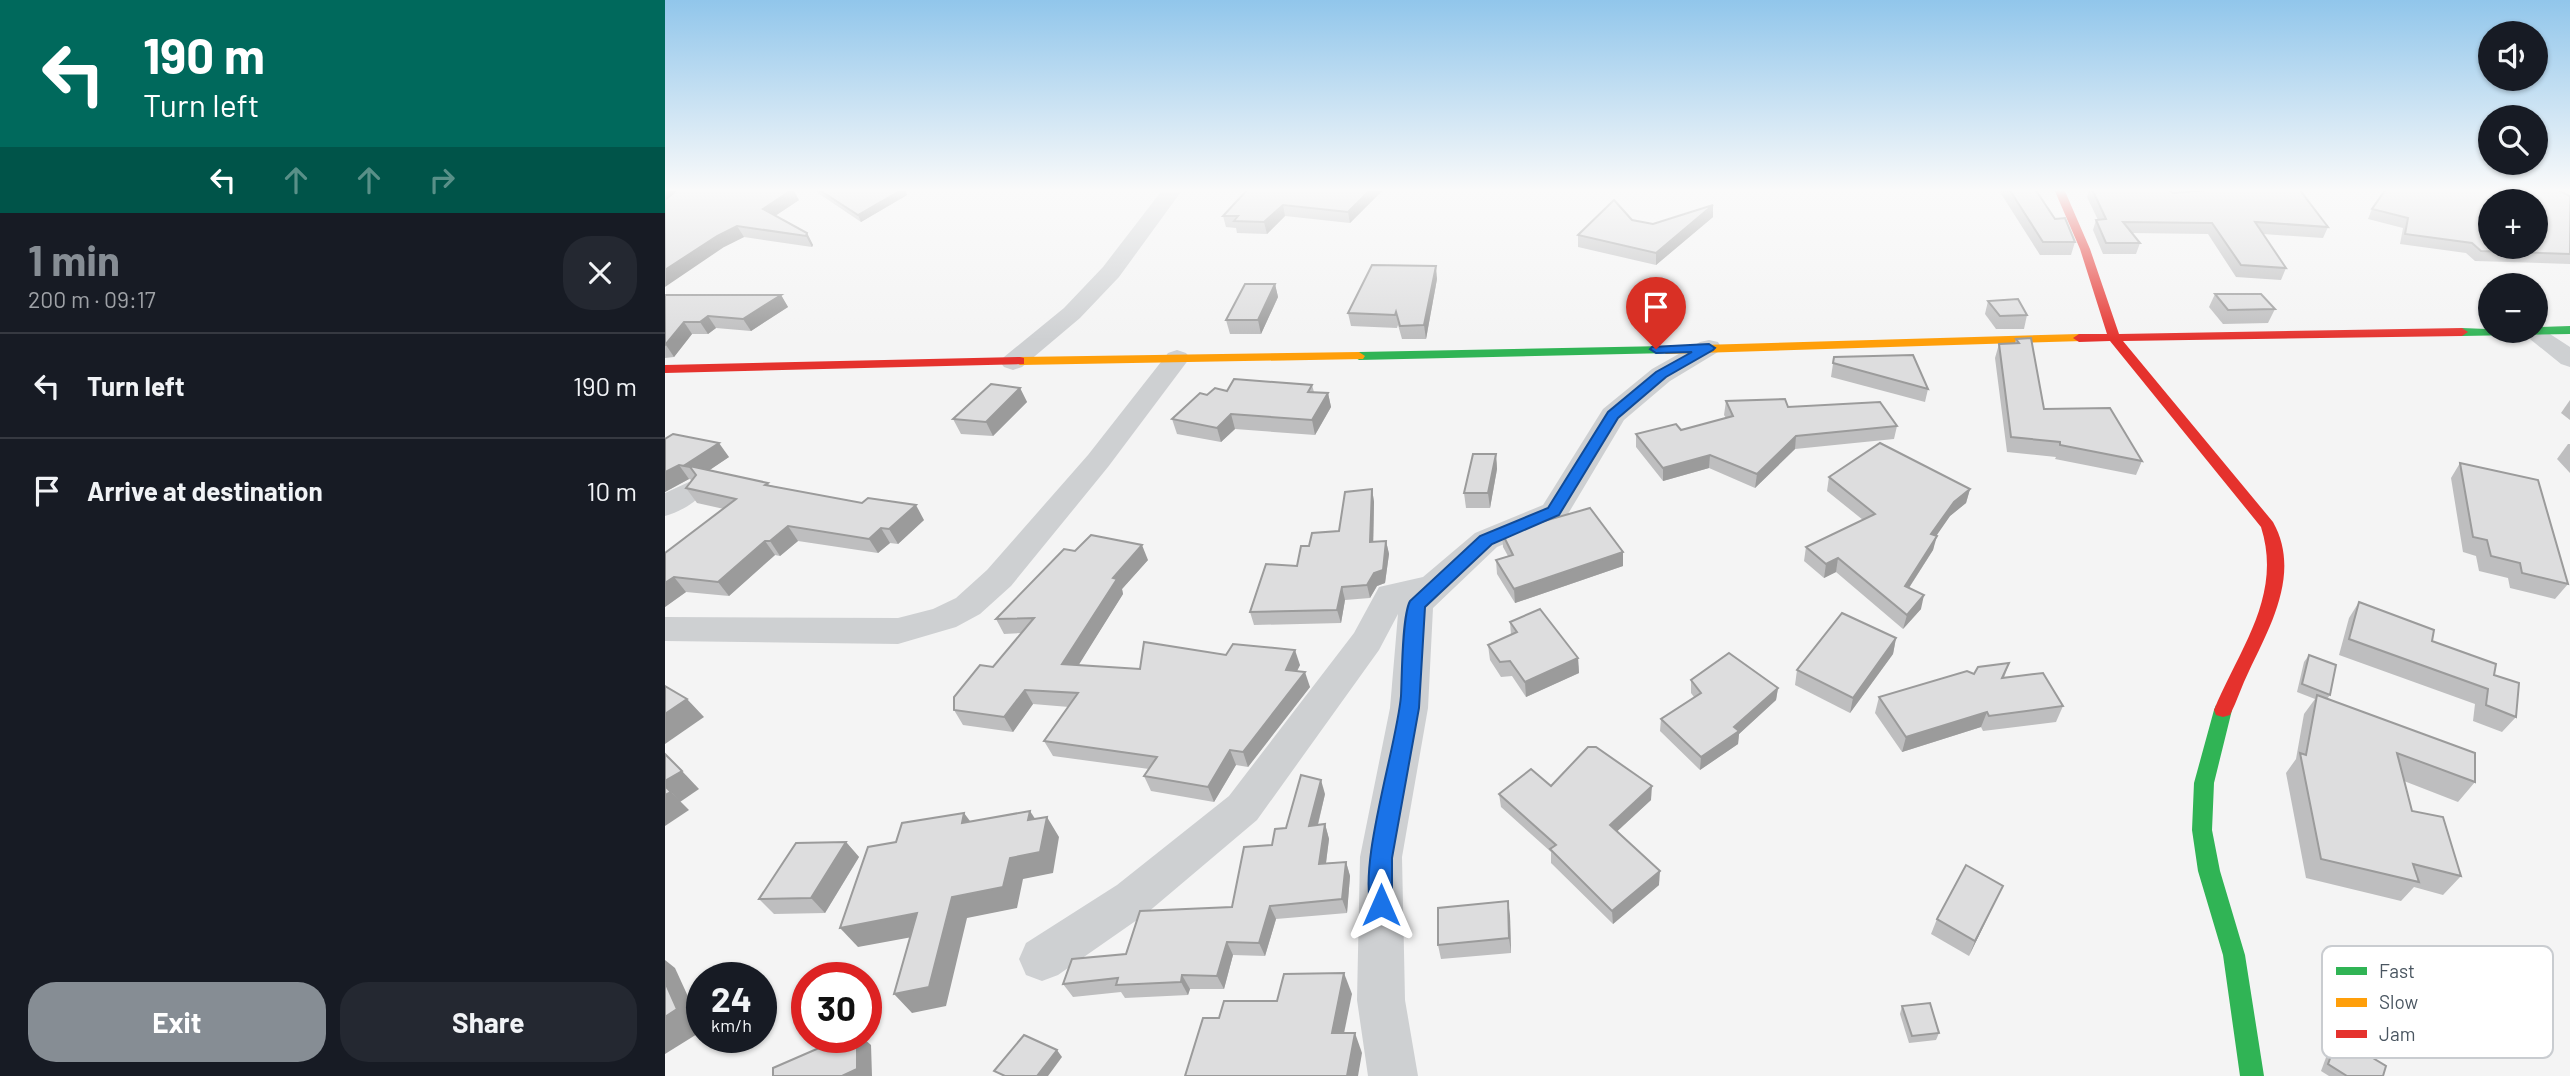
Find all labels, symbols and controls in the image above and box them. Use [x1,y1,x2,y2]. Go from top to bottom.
map controls [2478,21,2548,343]
button: sound [2478,21,2548,91]
text: 190 m [143,25,265,84]
icon: left [28,28,119,119]
text: Turn left [143,85,260,123]
button: search [2478,105,2548,175]
icon: left [204,161,242,199]
icon: ahead [277,161,315,199]
icon: ahead [350,161,388,199]
icon: right [423,161,461,199]
button: + [2478,189,2548,259]
text: 1 min [28,234,120,284]
button: close [563,236,637,310]
button: − [2478,273,2548,343]
pin [1626,277,1686,349]
text: 200 m · 09:17 [28,285,156,313]
icon: arrive [1637,288,1675,326]
icon: left [28,367,66,405]
text: Turn left [87,370,185,401]
text: 190 m [573,370,637,401]
icon: arrive [28,472,66,510]
text: Arrive at destination [87,475,323,506]
text: 10 m [587,475,637,506]
position arrow [1344,868,1418,942]
legend [2322,946,2553,1058]
text: Fast [2379,959,2415,982]
speed limit sign: 30 [791,962,882,1053]
text: 24 [711,977,752,1019]
button: Exit [28,982,326,1062]
button: Share [340,982,637,1062]
text: Slow [2379,990,2418,1013]
text: km/h [711,1014,752,1036]
text: Jam [2379,1022,2415,1045]

